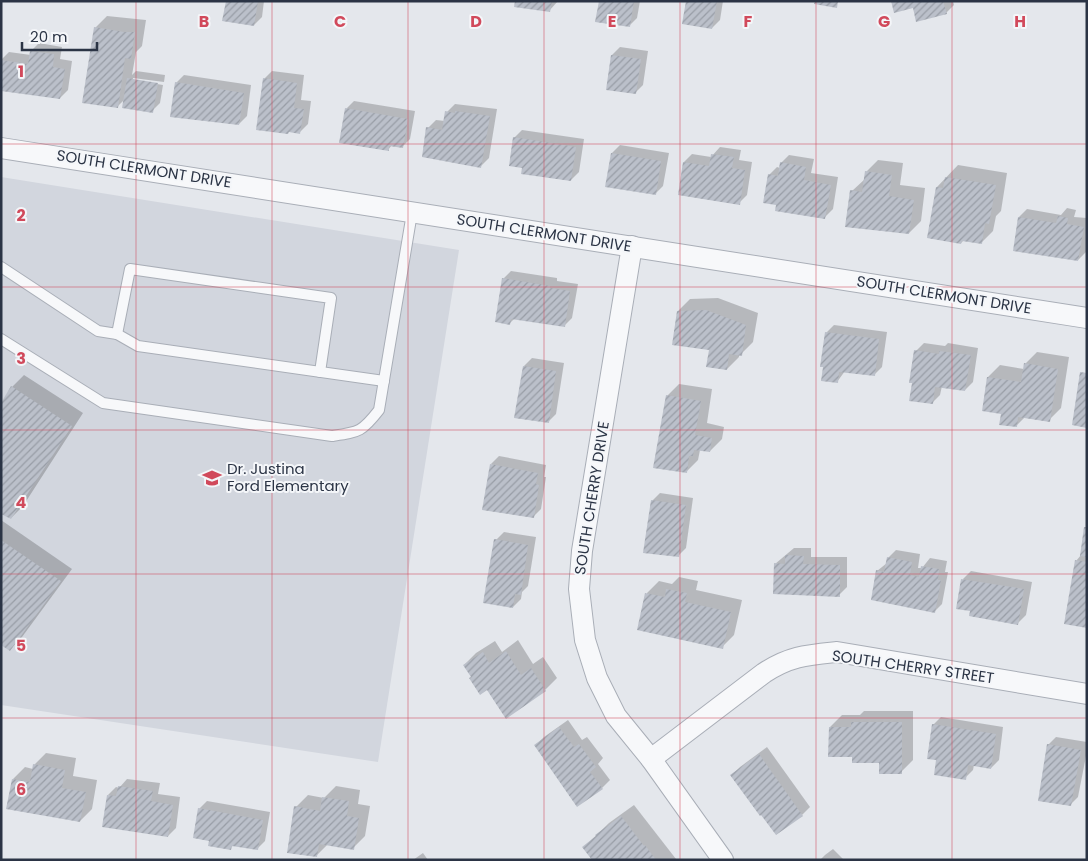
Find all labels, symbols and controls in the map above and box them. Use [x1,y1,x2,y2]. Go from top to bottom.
text: B [199,10,209,33]
text: C [334,10,346,33]
text: D [470,10,482,33]
text: E [608,10,616,33]
text: F [744,10,753,33]
text: G [878,10,890,33]
text: H [1014,10,1026,33]
scale bar [22,20,98,52]
text: 20 m [30,26,68,47]
text: 1 [18,60,24,83]
street label: SOUTH CLERMONT DRIVE [55,144,233,193]
text: 2 [16,204,26,227]
street label: SOUTH CLERMONT DRIVE [455,208,633,257]
street label: SOUTH CLERMONT DRIVE [855,270,1033,319]
text: 3 [16,347,26,370]
street label: SOUTH CHERRY DRIVE [569,420,614,576]
place label: Dr. Justina Ford Elementary [227,458,349,496]
school or university icon: Dr. Justina Ford Elementary [201,467,223,489]
text: 4 [16,491,27,514]
text: 5 [16,634,26,657]
street label: SOUTH CHERRY STREET [831,645,995,688]
text: 6 [16,778,26,801]

